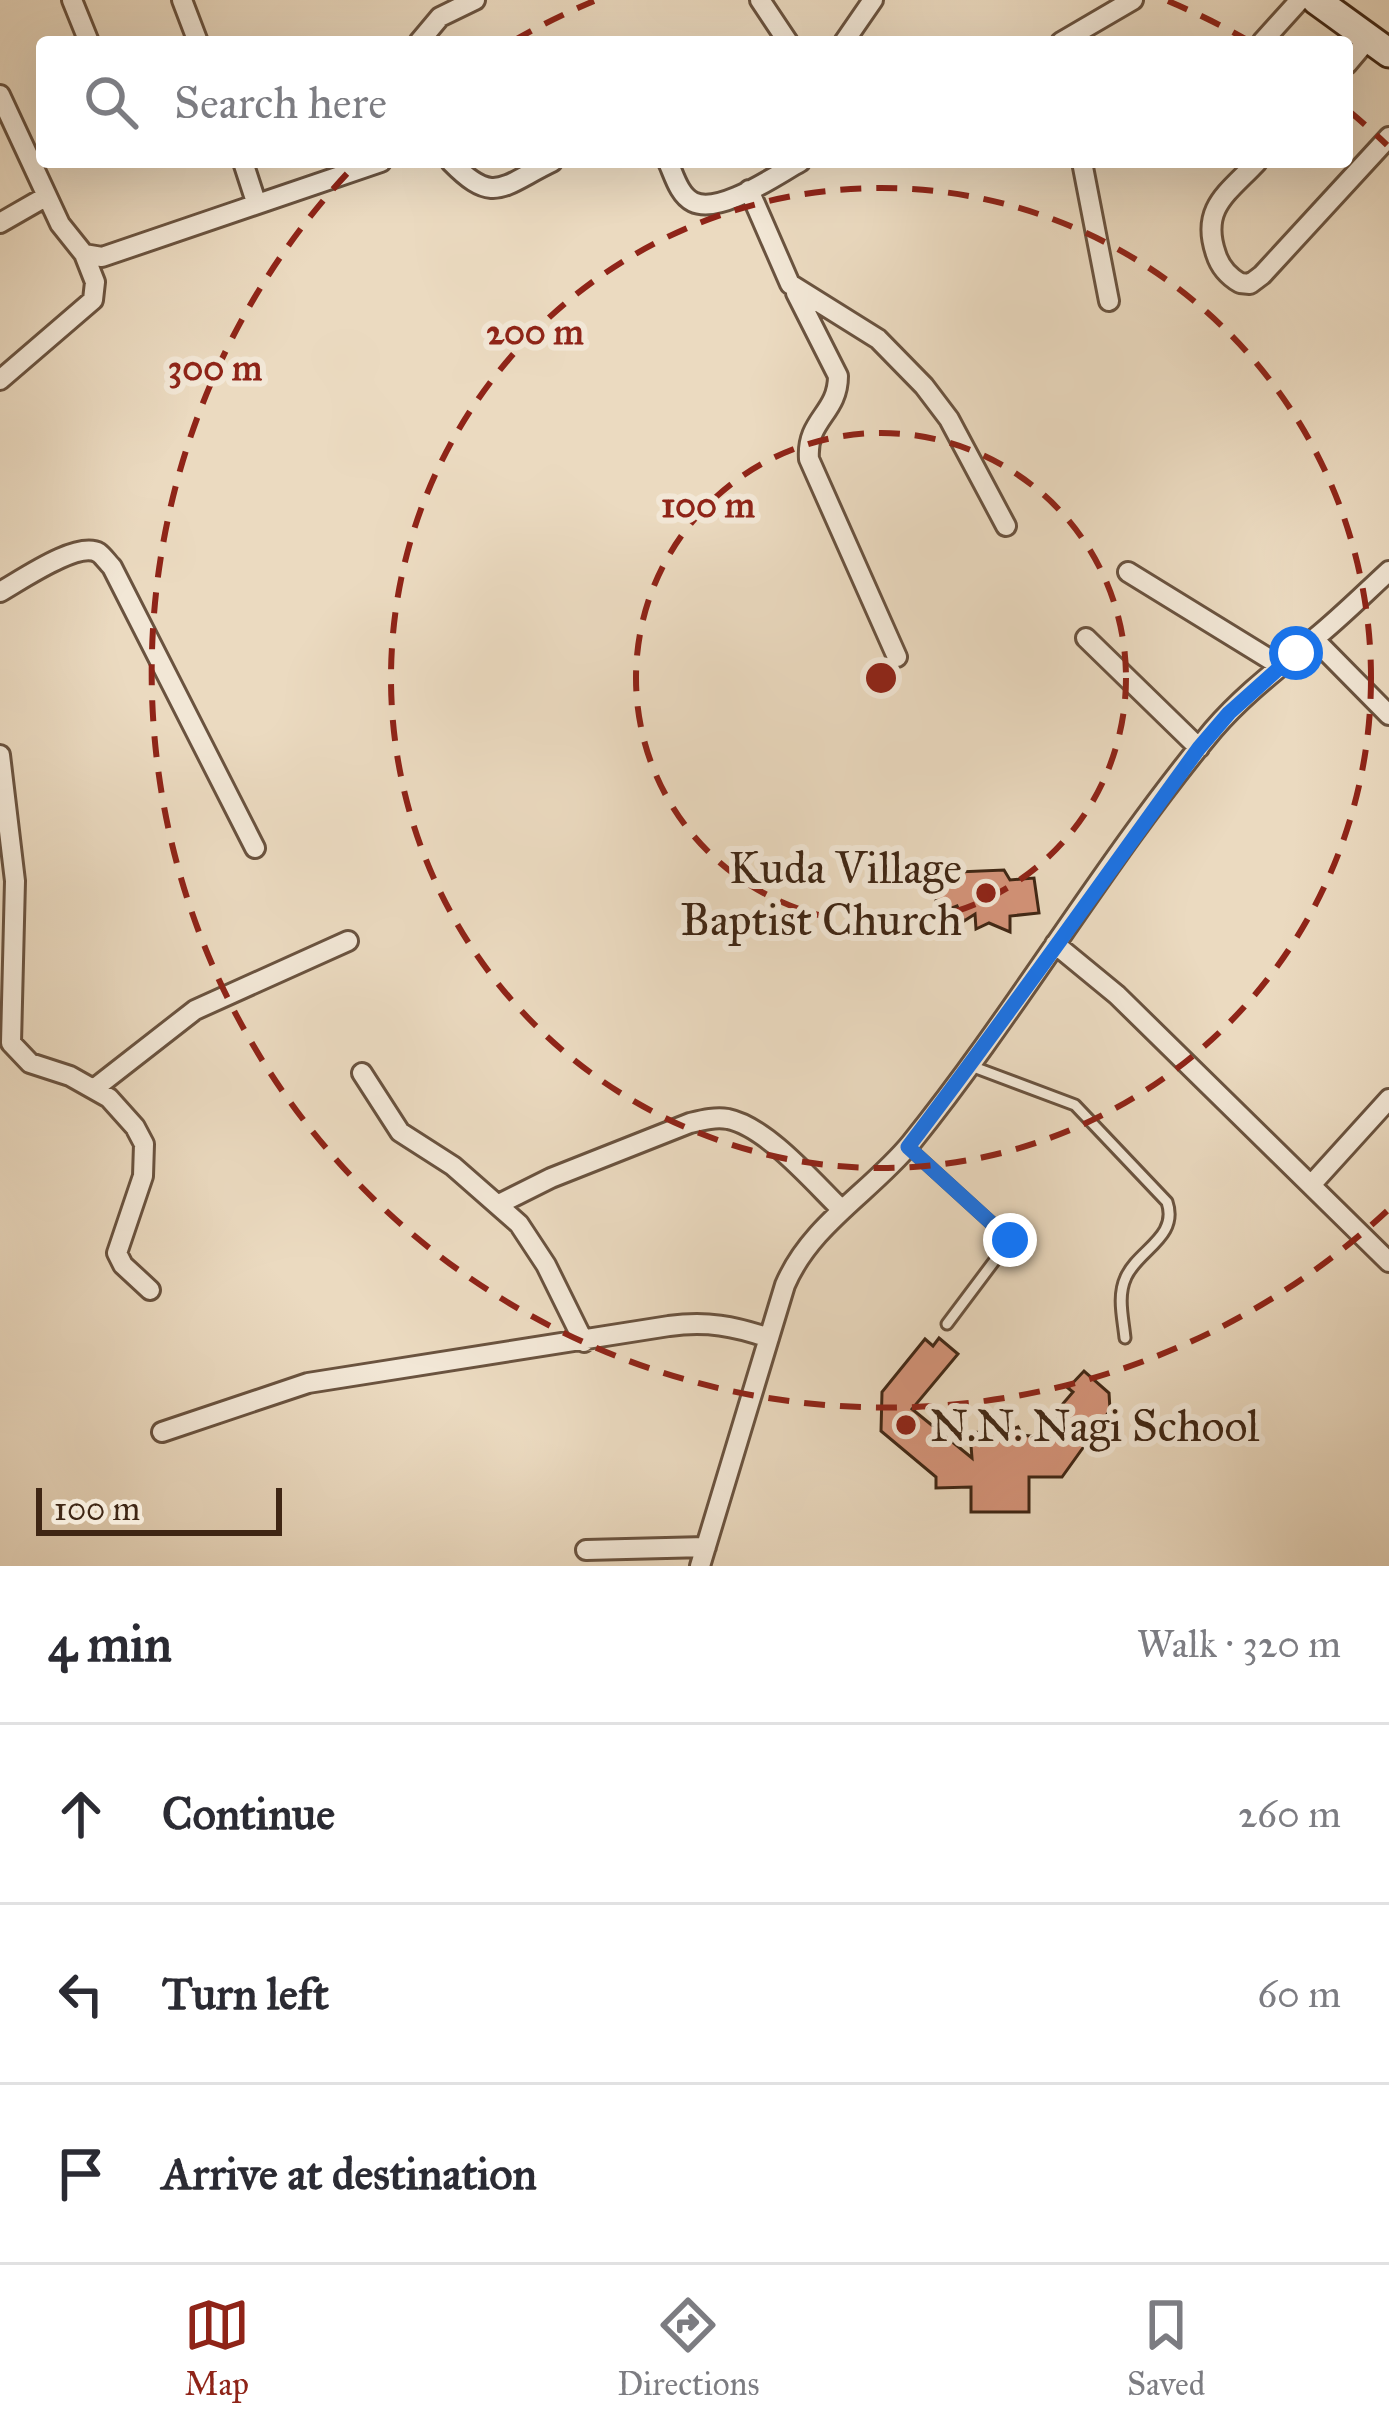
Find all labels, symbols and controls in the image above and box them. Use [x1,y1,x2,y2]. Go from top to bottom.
search box [36,36,1353,168]
icon: search [78,69,144,135]
text: Search here [174,75,387,130]
text: 200 m [486,310,585,354]
text: 300 m [168,346,263,390]
text: 100 m [661,483,756,527]
route start [1269,626,1323,680]
centre of rings [860,657,902,699]
place label: Kuda Village Baptist Church [680,840,962,947]
marker: Kuda Village Baptist Church [973,880,999,906]
route end [983,1213,1037,1267]
place label: N.N. Nagi School [930,1398,1260,1453]
marker: N.N. Nagi School [893,1412,919,1438]
scale bar [36,1482,282,1535]
text: 100 m [54,1489,140,1529]
text: 4 min [48,1613,172,1675]
text: Walk · 320 m [1137,1620,1341,1668]
icon: ahead [48,1781,114,1847]
text: Continue [162,1786,335,1841]
text: 260 m [1238,1790,1341,1838]
icon: left [48,1961,114,2027]
text: Turn left [162,1966,329,2021]
text: 60 m [1257,1970,1341,2018]
icon: arrive [48,2141,114,2207]
text: Arrive at destination [162,2146,537,2201]
tab: Map [184,2292,250,2404]
tab: Directions [617,2292,759,2404]
tab: Saved [1127,2292,1205,2404]

